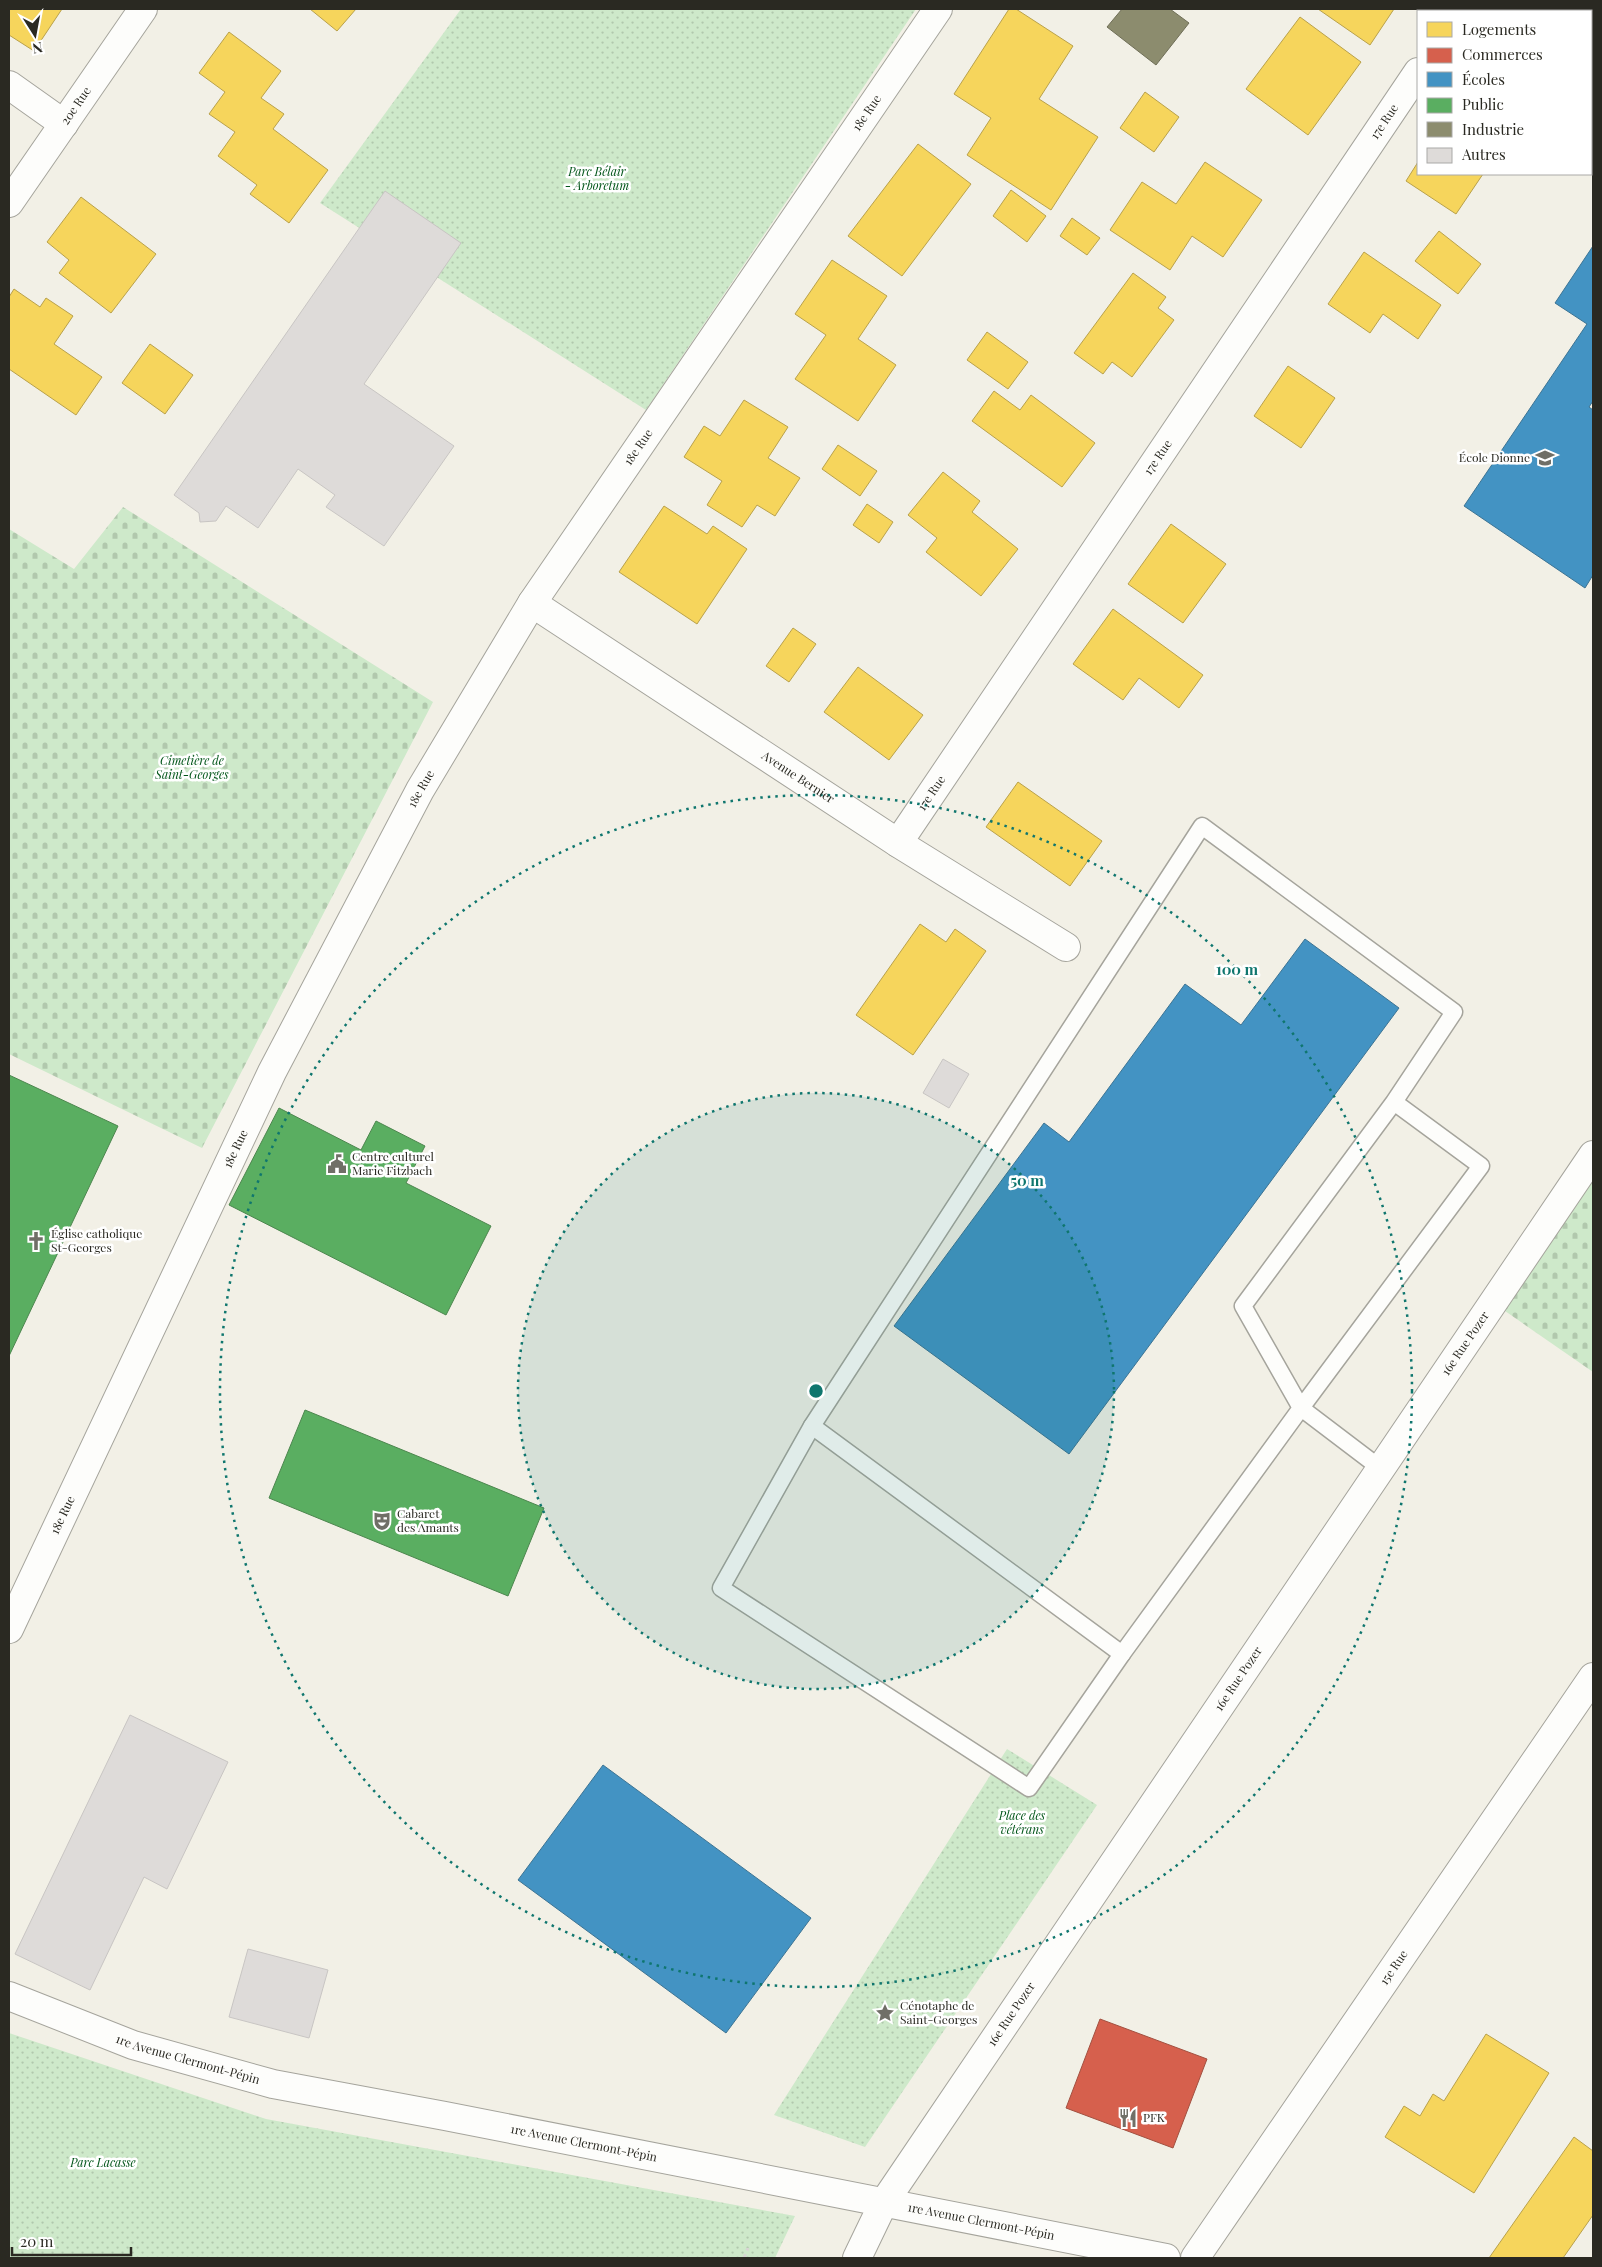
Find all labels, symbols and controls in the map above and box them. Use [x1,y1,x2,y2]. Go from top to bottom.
north arrow [10,10,60,60]
legend [1417,10,1592,175]
text: Logements [1462,19,1536,39]
text: N [31,38,44,59]
text: Commerces [1462,44,1543,64]
text: Écoles [1462,69,1505,89]
street label: 20e Rue [56,83,94,128]
street label: 18e Rue [848,91,884,134]
text: Public [1462,94,1504,114]
street label: 17e Rue [1366,100,1401,142]
text: Industrie [1462,119,1524,139]
text: Autres [1461,144,1506,164]
park label: Parc Bélair - Arboretum [565,163,629,193]
street label: 18e Rue [620,425,656,468]
street label: 17e Rue [1140,436,1175,478]
school or university icon: École Dionne [1534,447,1556,469]
place label: École Dionne [1459,449,1530,465]
street label: Avenue Bernier [758,746,838,807]
park label: Cimetière de Saint-Georges [154,752,229,782]
street label: 18e Rue [403,767,437,810]
street label: 17e Rue [913,772,948,813]
text: 100 m [1216,959,1259,979]
street label: 18e Rue [219,1127,251,1170]
place label: Centre culturel Marie Fitzbach [352,1148,435,1178]
public building icon: Centre culturel Marie Fitzbach [326,1153,348,1175]
text: 50 m [1010,1170,1044,1190]
place label: Église catholique St-Georges [51,1225,142,1255]
church icon: Église catholique St-Georges [25,1230,47,1252]
street label: 16e Rue Pozer [1437,1307,1492,1378]
centre of rings [807,1382,825,1400]
street label: 18e Rue [46,1493,78,1536]
place label: Cabaret des Amants [397,1505,459,1535]
theatre icon: Cabaret des Amants [371,1510,393,1532]
street label: 16e Rue Pozer [1210,1643,1265,1714]
park label: Place des vétérans [998,1807,1046,1837]
street label: 15e Rue [1375,1946,1411,1988]
street label: 16e Rue Pozer [983,1978,1038,2049]
place label: Cénotaphe de Saint-Georges [900,1997,977,2027]
place icon: Cénotaphe de Saint-Georges [874,2002,896,2024]
street label: 1re Avenue Clermont-Pépin [114,2030,262,2087]
restaurant icon: PFK [1117,2107,1139,2129]
place label: PFK [1143,2109,1165,2125]
street label: 1re Avenue Clermont-Pépin [509,2120,659,2165]
park label: Parc Lacasse [69,2154,136,2170]
street label: 1re Avenue Clermont-Pépin [907,2198,1056,2243]
scale bar [12,2224,131,2256]
text: 20 m [20,2231,54,2251]

